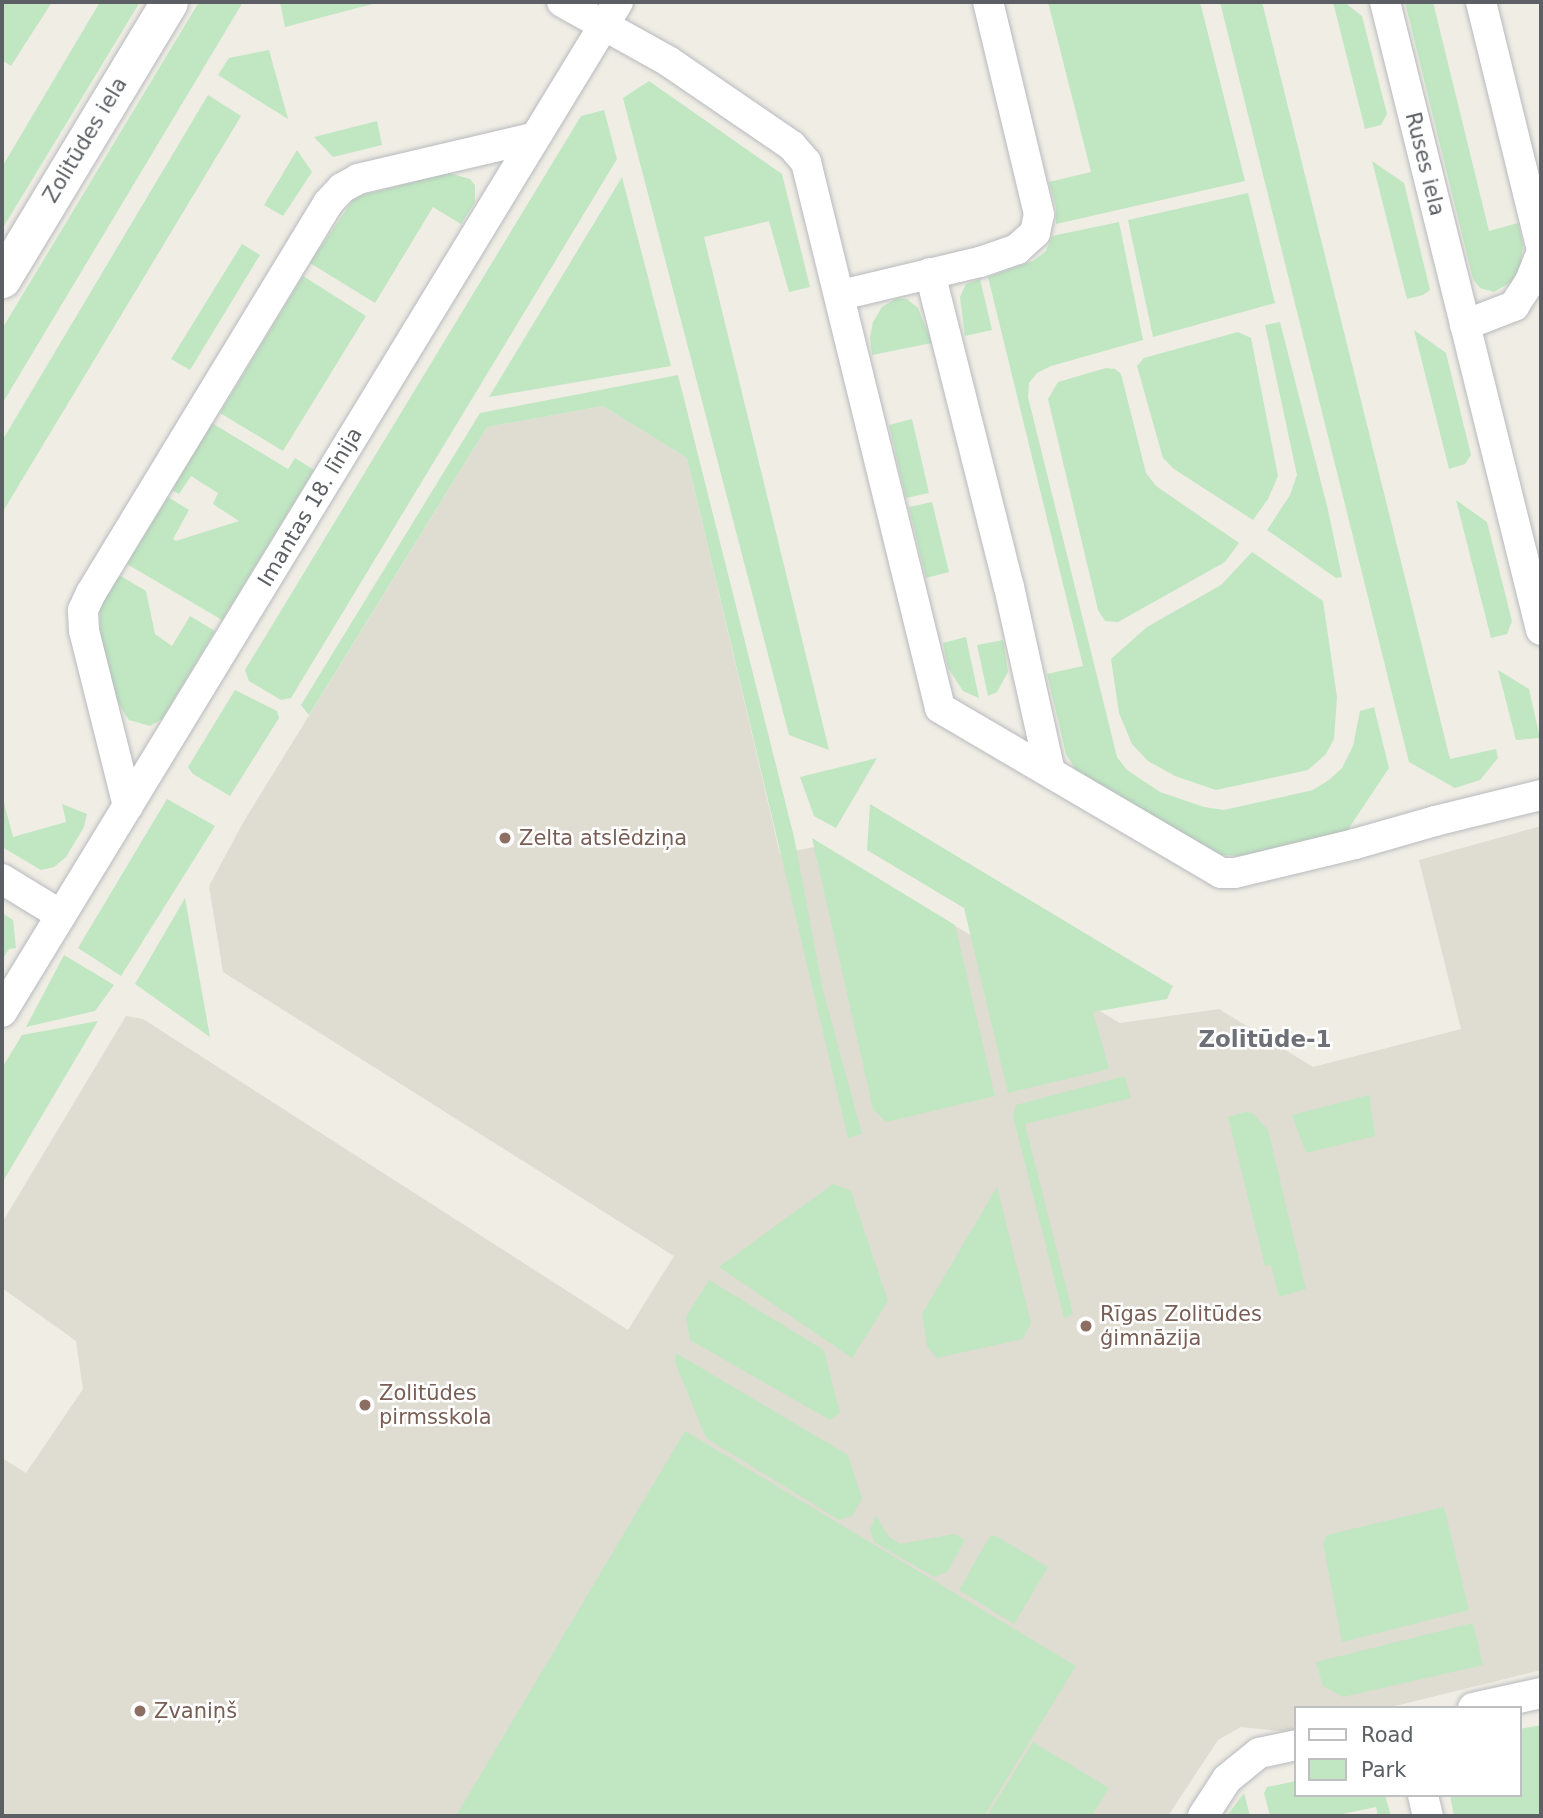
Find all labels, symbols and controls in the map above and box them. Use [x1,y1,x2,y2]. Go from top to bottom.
street label: Zolitūdes iela [38,73,132,207]
street label: Ruses iela [1400,110,1450,218]
street label: Imantas 18. līnija [253,423,367,591]
place label: Zelta atslēdziņa [519,825,687,851]
marker: Zelta atslēdziņa [497,830,513,846]
district label: Zolitūde-1 [1198,1025,1332,1053]
place label: Rīgas Zolitūdes ģimnāzija [1100,1301,1262,1351]
marker: Rīgas Zolitūdes ģimnāzija [1078,1318,1094,1334]
place label: Zolitūdes pirmsskola [379,1380,492,1430]
marker: Zolitūdes pirmsskola [357,1397,373,1413]
place label: Zvaniņš [154,1698,237,1724]
marker: Zvaniņš [132,1703,148,1719]
legend [1294,1706,1522,1797]
text: Road [1361,1723,1414,1747]
text: Park [1361,1758,1406,1782]

